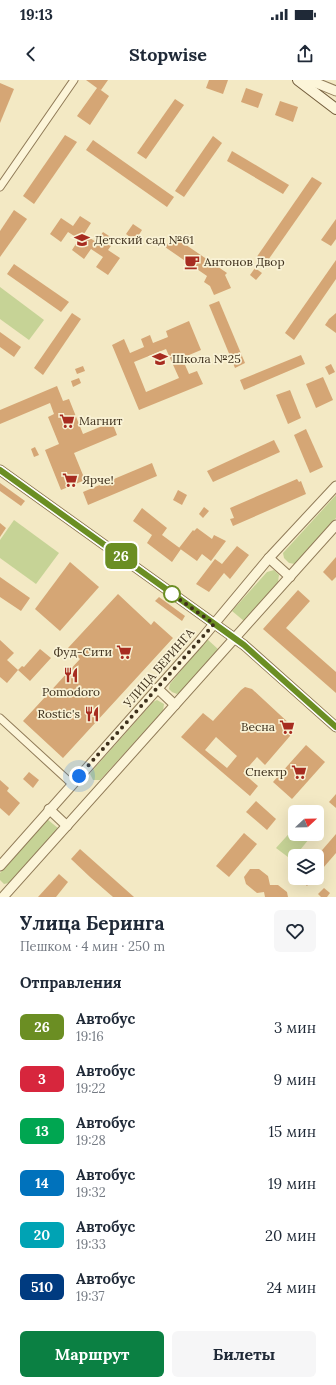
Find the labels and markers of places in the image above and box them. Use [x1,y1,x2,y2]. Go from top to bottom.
school or university icon: Детский сад №61 [73,231,91,249]
place label: Детский сад №61 [94,232,194,247]
cafe icon: Антонов Двор [183,253,201,271]
place label: Антонов Двор [203,254,285,269]
school or university icon: Школа №25 [151,350,169,368]
place label: Школа №25 [172,351,241,366]
supermarket icon: Магнит [58,412,76,430]
place label: Магнит [79,413,122,428]
supermarket icon: Ярче! [61,471,79,489]
place label: Ярче! [82,472,114,487]
unlabelled marker [163,585,181,603]
supermarket icon: Фуд-Сити [115,643,133,661]
place label: Фуд-Сити [53,644,112,659]
restaurant icon: Pomodoro [62,666,80,684]
place label: Pomodoro [42,684,100,699]
restaurant icon: Rostic's [83,705,101,723]
place label: Rostic's [38,706,80,721]
supermarket icon: Весна [278,718,296,736]
place label: Весна [241,719,275,734]
supermarket icon: Спектр [290,763,308,781]
place label: Спектр [245,764,287,779]

